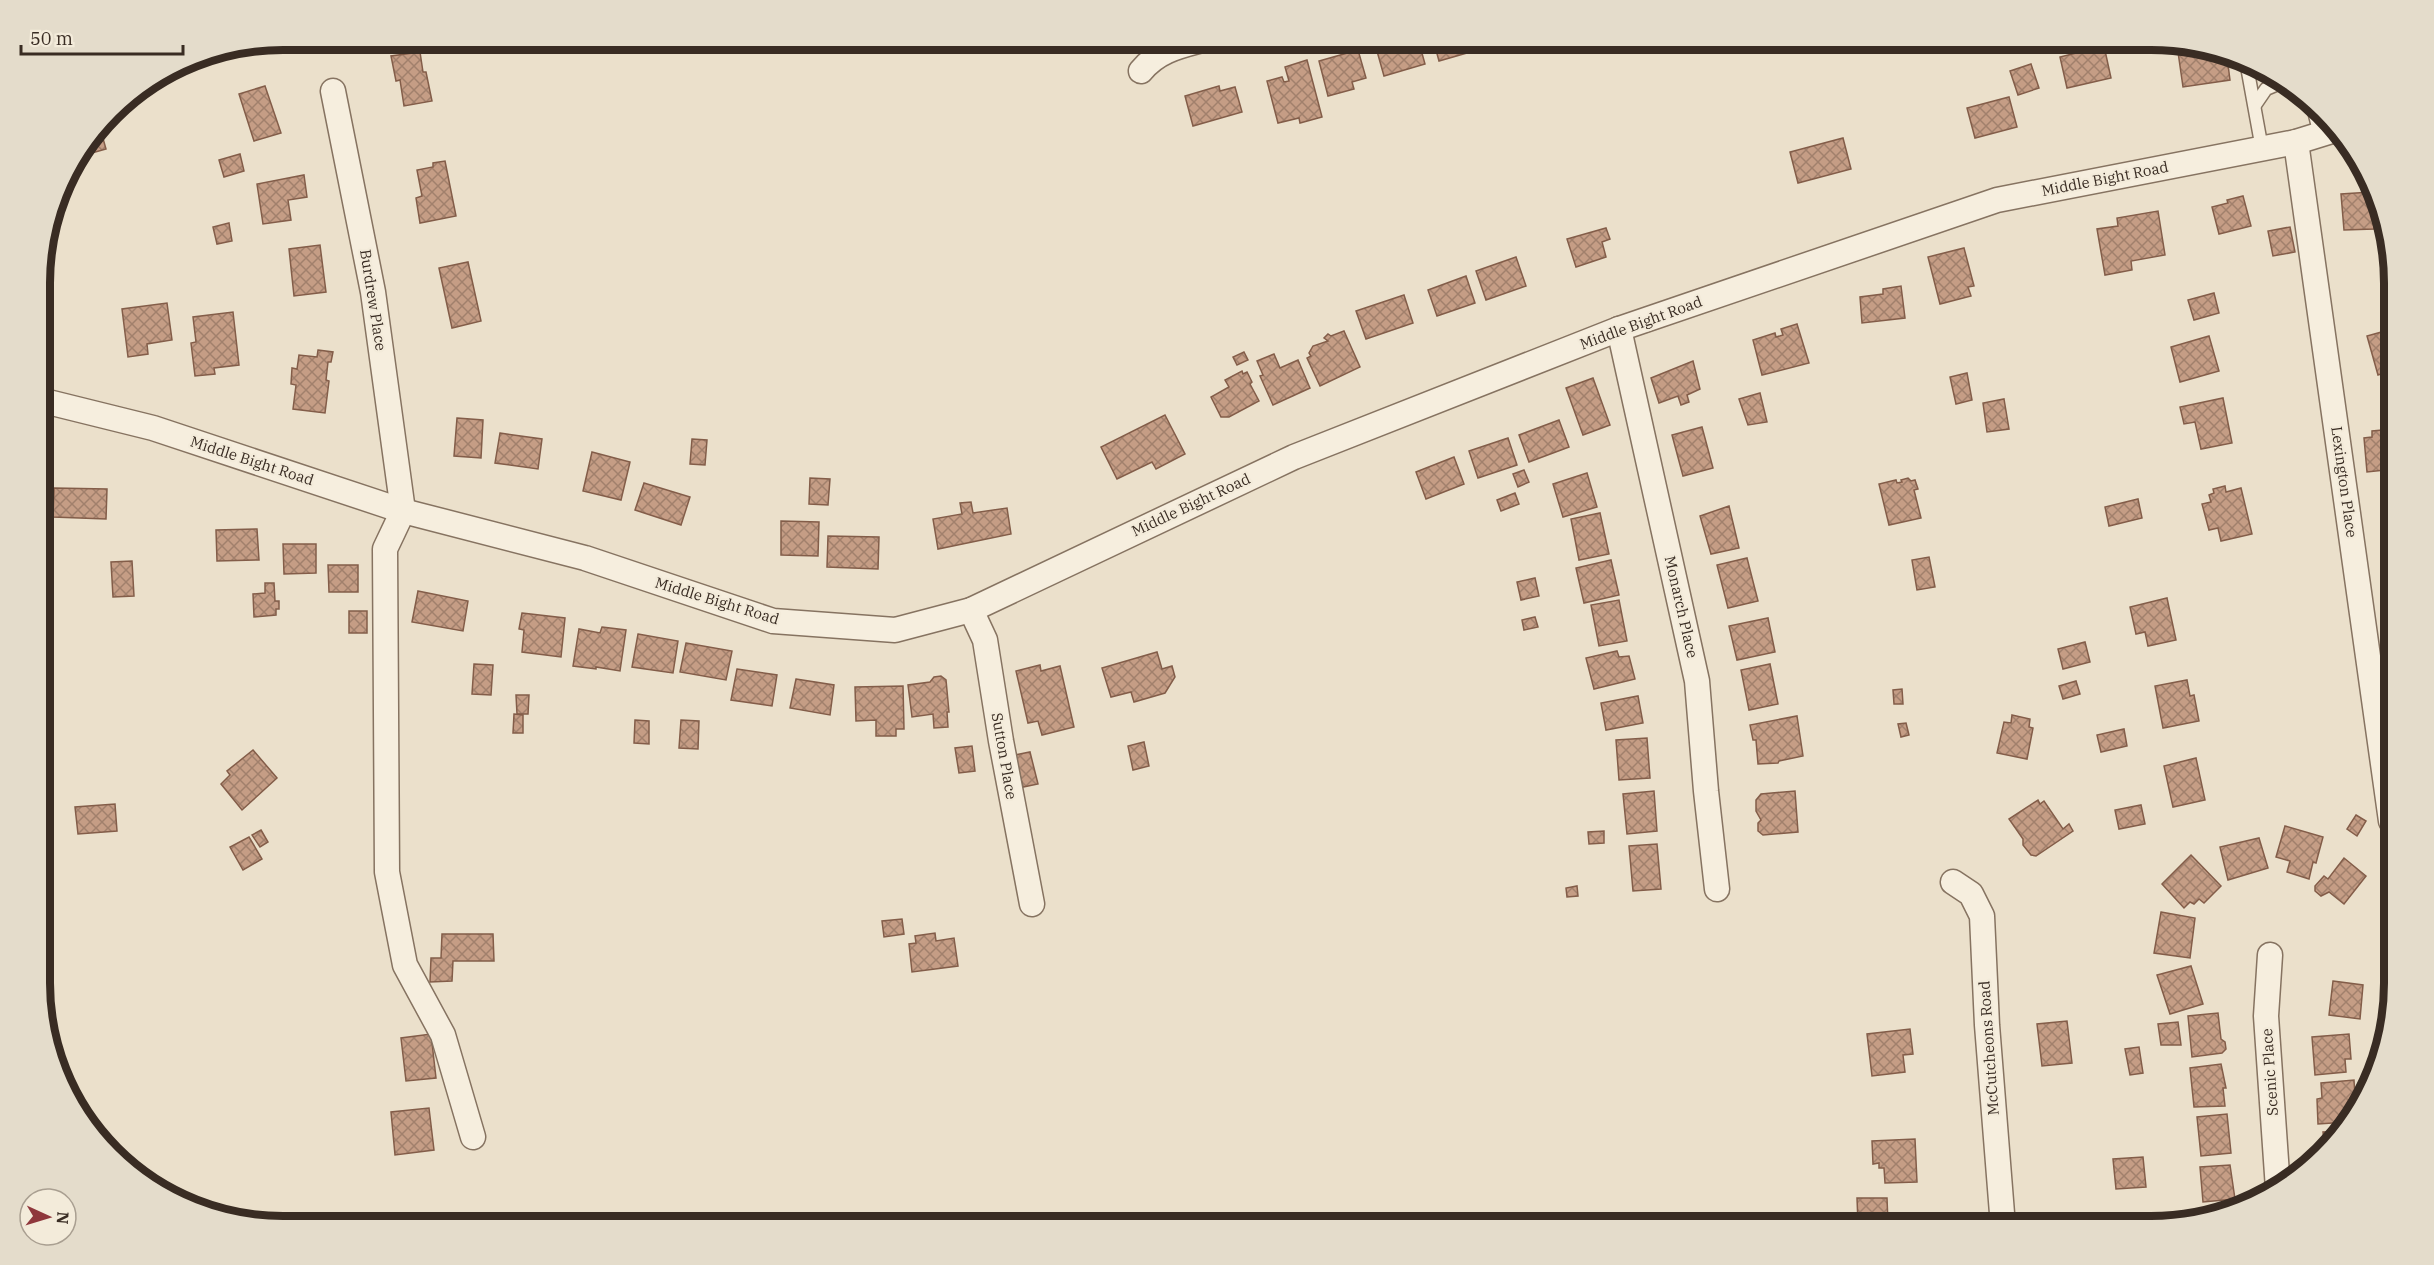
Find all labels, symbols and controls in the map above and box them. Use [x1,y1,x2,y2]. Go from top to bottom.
scale bar [21,18,183,56]
text: 50 m [30,27,73,50]
street label: Middle Bight Road [2040,157,2170,200]
street label: Burdrew Place [356,248,391,352]
street label: Middle Bight Road [1577,292,1705,354]
street label: Lexington Place [2327,425,2362,539]
street label: Middle Bight Road [188,432,316,489]
street label: Middle Bight Road [1128,469,1253,540]
street label: Monarch Place [1661,554,1702,660]
street label: Middle Bight Road [653,573,782,628]
street label: Sutton Place [988,711,1021,801]
street label: McCutcheons Road [1974,980,2003,1116]
street label: Scenic Place [2257,1028,2282,1116]
north arrow [18,1187,78,1247]
text: N [53,1211,73,1225]

